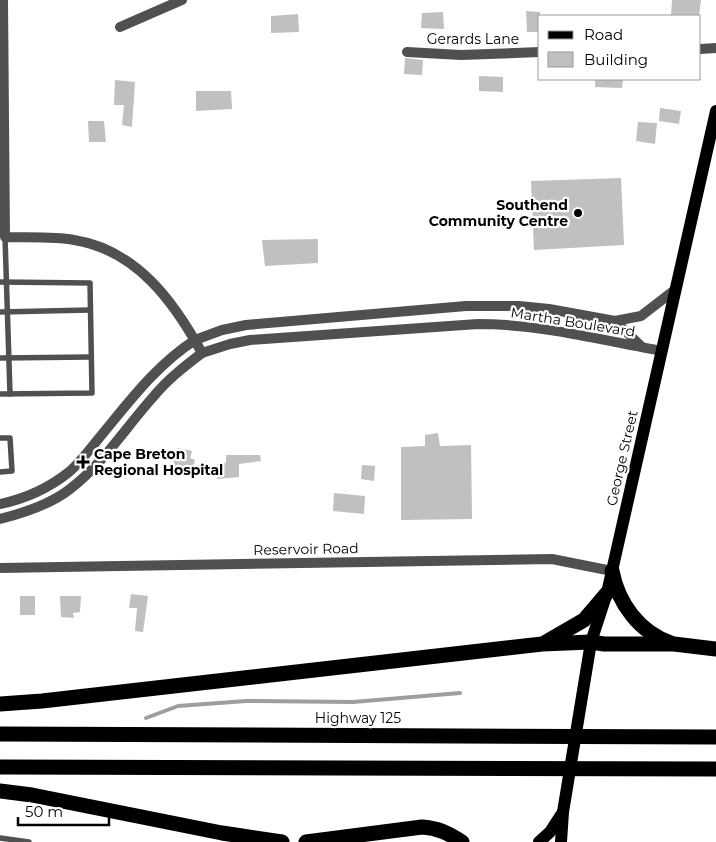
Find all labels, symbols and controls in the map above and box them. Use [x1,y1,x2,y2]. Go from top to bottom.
legend [538,15,701,80]
text: Road [584,25,623,44]
street label: Gerards Lane [427,30,519,48]
text: Building [584,50,648,69]
place label: Southend Community Centre [429,196,568,230]
marker: Southend Community Centre [572,207,584,219]
street label: Martha Boulevard [509,303,637,341]
street label: George Street [602,408,642,508]
place label: Cape Breton Regional Hospital [94,445,223,479]
marker: Cape Breton Regional Hospital [76,455,90,469]
street label: Reservoir Road [253,539,359,559]
street label: Highway 125 [315,709,401,727]
scale bar [18,794,109,826]
text: 50 m [25,802,63,821]

